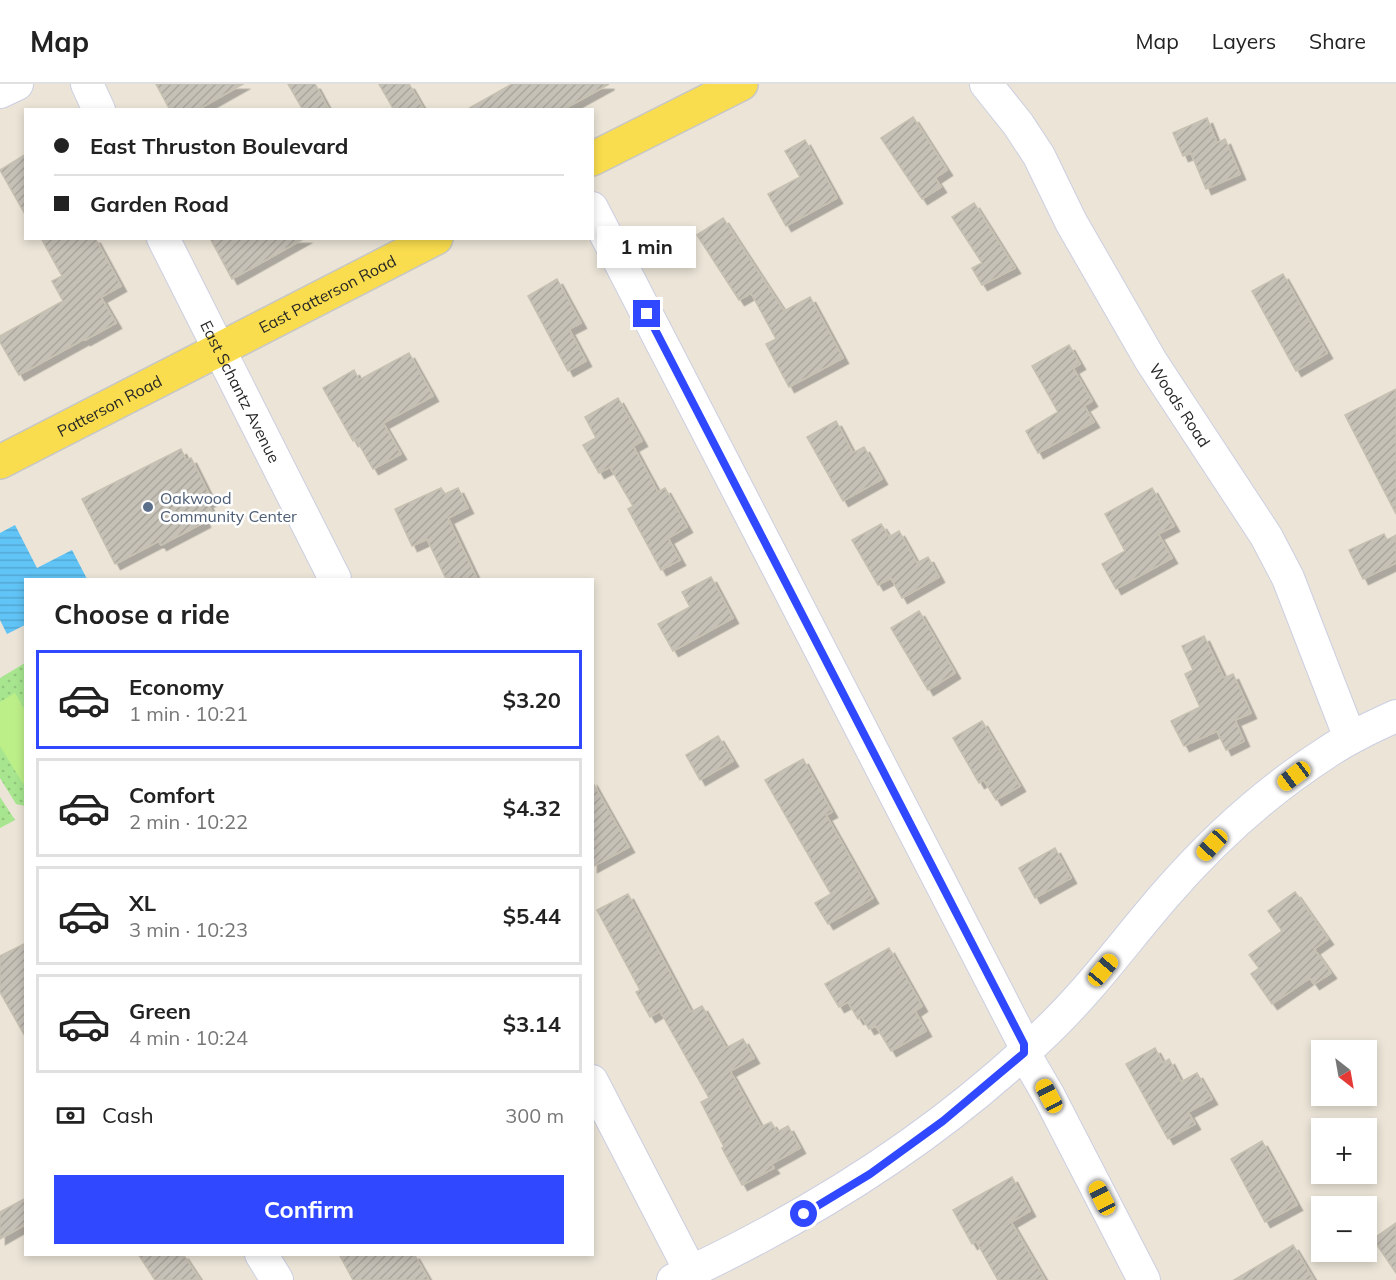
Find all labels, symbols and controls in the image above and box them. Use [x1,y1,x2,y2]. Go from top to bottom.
text: Map [30,24,89,59]
text: Map [1136,28,1179,54]
text: Layers [1212,28,1276,54]
text: Share [1309,28,1366,54]
text: East Thruston Boulevard [90,132,348,160]
text: Garden Road [90,190,229,218]
callout: 1 min [598,227,696,269]
text: 1 min [620,234,673,259]
street label: East Patterson Road [255,250,399,337]
route end [633,300,660,327]
street label: East Schantz Avenue [196,317,285,466]
street label: Woods Road [1145,359,1215,451]
street label: Patterson Road [54,371,165,441]
place label: Oakwood Community Center [160,488,297,526]
marker: Oakwood Community Center [141,500,155,514]
text: Choose a ride [54,597,230,631]
icon: car [57,673,111,727]
text: Economy [129,673,224,701]
text: $3.20 [503,686,561,714]
text: 1 min · 10:21 [129,701,248,726]
car [1274,758,1314,794]
icon: car [57,781,111,835]
text: Comfort [129,781,215,809]
text: $4.32 [503,794,561,822]
text: 2 min · 10:22 [129,809,248,834]
car [1193,826,1231,864]
icon: car [57,889,111,943]
text: XL [129,889,156,917]
text: $5.44 [503,902,561,930]
text: 3 min · 10:23 [129,917,248,942]
car [1085,950,1121,990]
icon: car [57,997,111,1051]
text: Green [129,997,191,1025]
text: $3.14 [503,1010,561,1038]
text: 4 min · 10:24 [129,1025,248,1050]
north arrow [1311,1040,1377,1106]
map controls [1311,1040,1377,1262]
car [1033,1076,1065,1116]
icon: cash [54,1099,87,1132]
text: Cash [102,1101,154,1129]
text: 300 m [505,1103,564,1128]
button: + [1311,1118,1377,1184]
button: Confirm [54,1175,564,1244]
car [1086,1178,1118,1218]
button: − [1311,1196,1377,1262]
route start [790,1200,817,1227]

